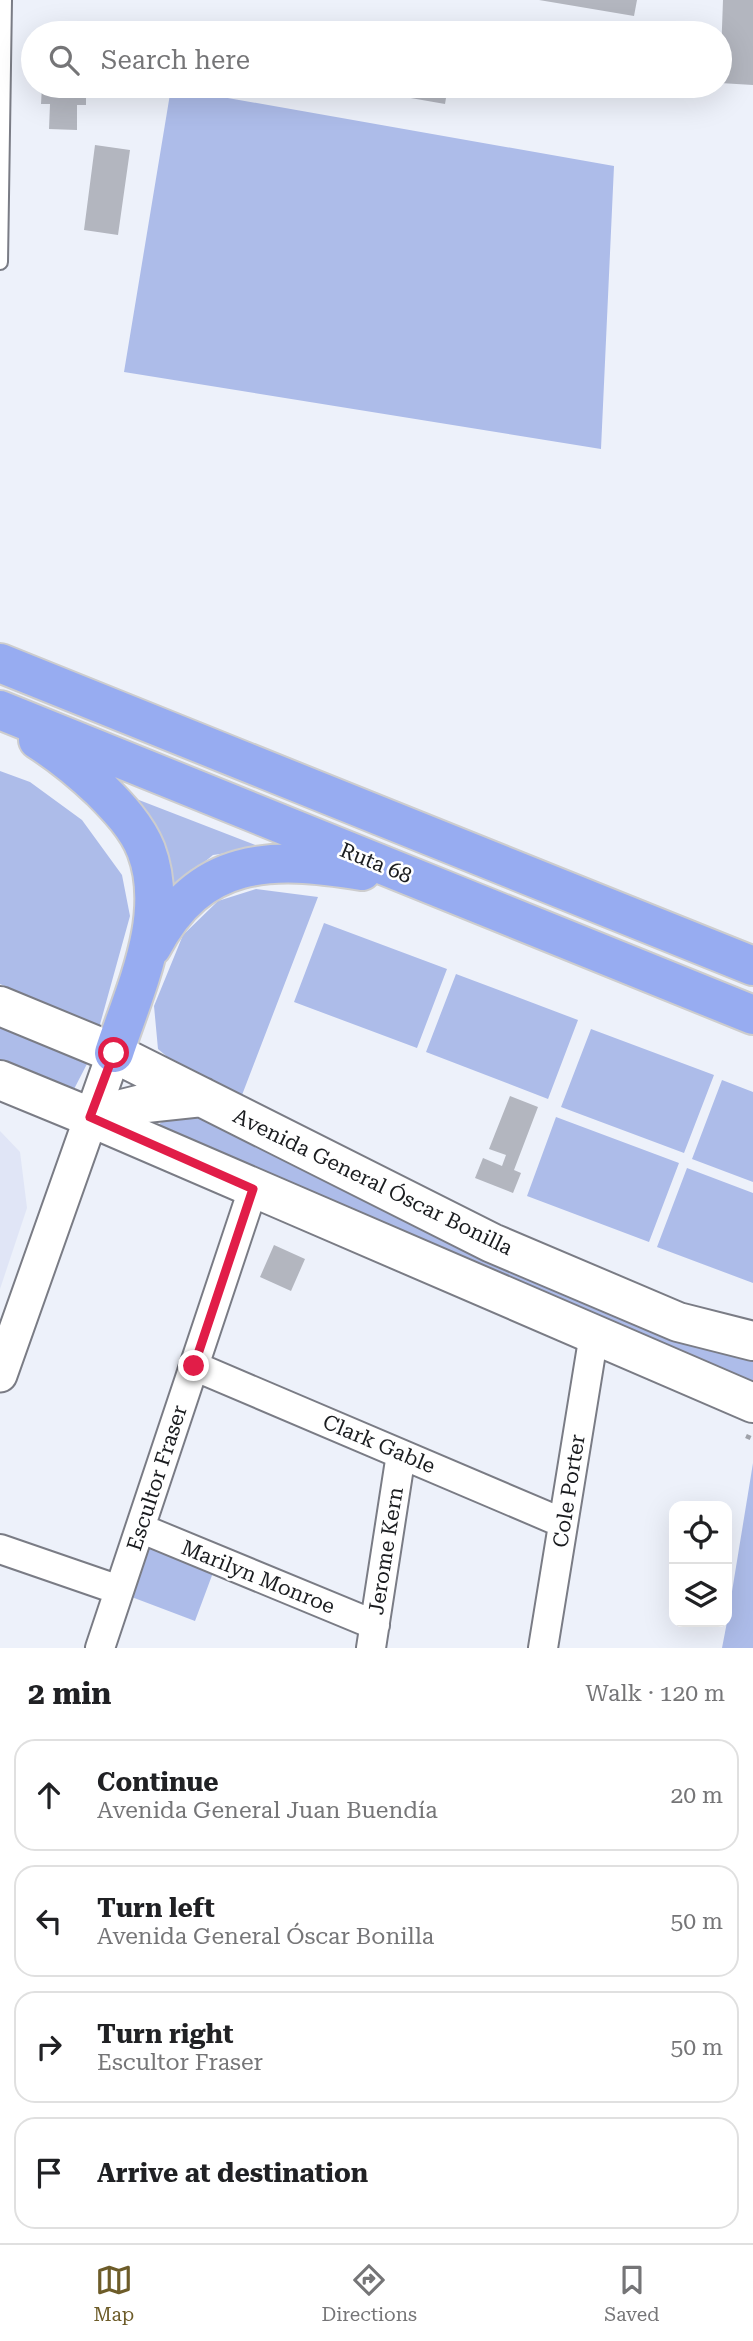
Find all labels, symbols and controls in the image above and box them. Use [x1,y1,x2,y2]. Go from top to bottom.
search box [21,21,732,98]
icon: search [45,41,83,79]
text: Search here [101,45,250,75]
street label: Ruta 68 [337,838,415,888]
route start [98,1037,129,1068]
street label: Avenida General Óscar Bonilla [229,1103,518,1261]
route end [178,1350,209,1381]
street label: Escultor Fraser [122,1402,192,1554]
street label: Clark Gable [319,1410,439,1478]
street label: Cole Porter [548,1432,590,1549]
street label: Jerome Kern [364,1485,408,1617]
map controls [669,1501,732,1627]
button: locate [669,1501,732,1564]
street label: Marilyn Monroe [178,1535,338,1619]
button: layers [669,1564,732,1627]
text: 2 min [28,1676,111,1711]
text: Walk · 120 m [586,1680,725,1707]
text: Continue [97,1767,219,1797]
icon: ahead [30,1776,68,1814]
text: 20 m [670,1782,723,1809]
text: Avenida General Juan Buendía [97,1797,438,1824]
text: Turn left [97,1893,215,1923]
icon: left [30,1902,68,1940]
text: 50 m [670,1908,723,1935]
text: Avenida General Óscar Bonilla [97,1923,434,1950]
text: Turn right [97,2019,233,2049]
icon: right [30,2028,68,2066]
text: 50 m [670,2034,723,2061]
text: Escultor Fraser [97,2049,263,2076]
icon: arrive [30,2154,68,2192]
text: Arrive at destination [97,2158,368,2188]
tab: Map [94,2261,134,2326]
tab: Directions [321,2261,417,2326]
tab: Saved [604,2261,659,2326]

